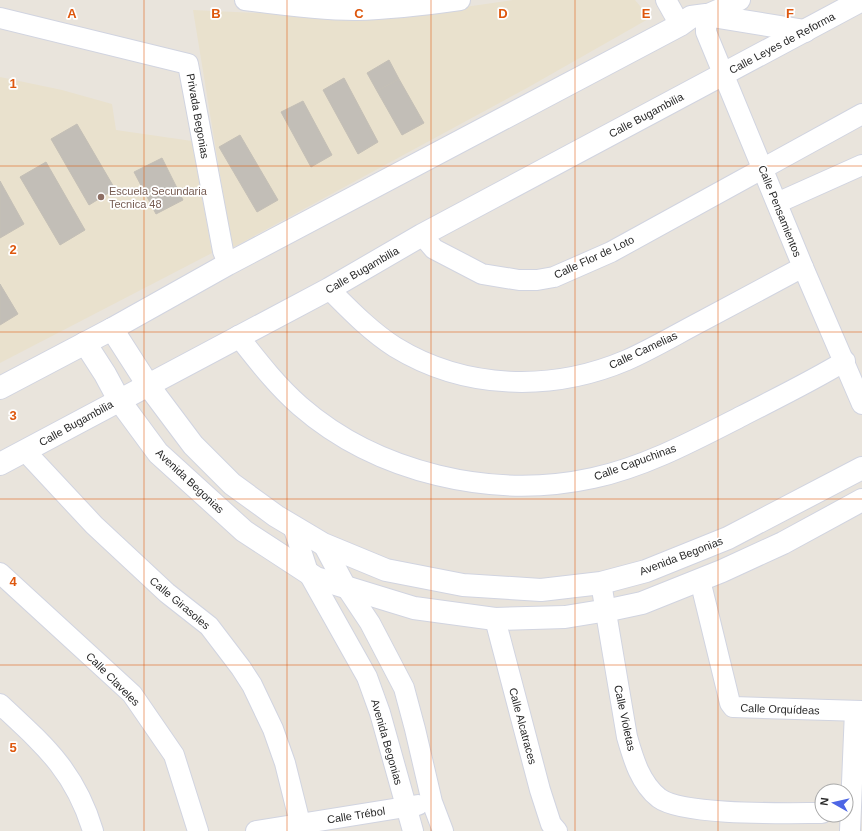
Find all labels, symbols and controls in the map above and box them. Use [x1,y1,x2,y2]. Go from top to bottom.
text: A [67,6,77,21]
text: B [211,6,221,21]
text: C [354,6,364,21]
text: D [498,6,508,21]
text: E [642,6,651,21]
text: F [786,6,794,21]
street label: Calle Leyes de Reforma [727,10,838,76]
street label: Privada Begonias [185,72,211,160]
text: 1 [9,76,17,91]
street label: Calle Bugambilia [607,90,686,140]
street label: Calle Pensamientos [756,163,804,259]
place label: Escuela Secundaria Tecnica 48 [109,185,208,210]
marker: Escuela Secundaria Tecnica 48 [96,192,106,202]
street label: Calle Flor de Loto [552,233,636,281]
text: 2 [9,242,17,257]
street label: Calle Bugambilia [323,244,402,296]
street label: Calle Camelias [607,329,680,371]
street label: Calle Bugambilia [37,397,116,448]
text: 3 [9,408,17,423]
street label: Calle Capuchinas [592,441,678,482]
street label: Avenida Begonias [154,446,227,516]
street label: Avenida Begonias [638,534,725,577]
text: 4 [9,574,17,589]
street label: Calle Girasoles [148,574,213,632]
street label: Calle Claveles [84,650,142,708]
street label: Calle Violetas [612,684,638,753]
street label: Calle Alcatraces [507,686,539,766]
street label: Avenida Begonias [369,698,405,787]
street label: Calle Orquídeas [740,702,820,716]
text: 5 [9,740,17,755]
north arrow [814,783,854,823]
text: N [818,797,831,806]
street label: Calle Trébol [326,804,386,826]

